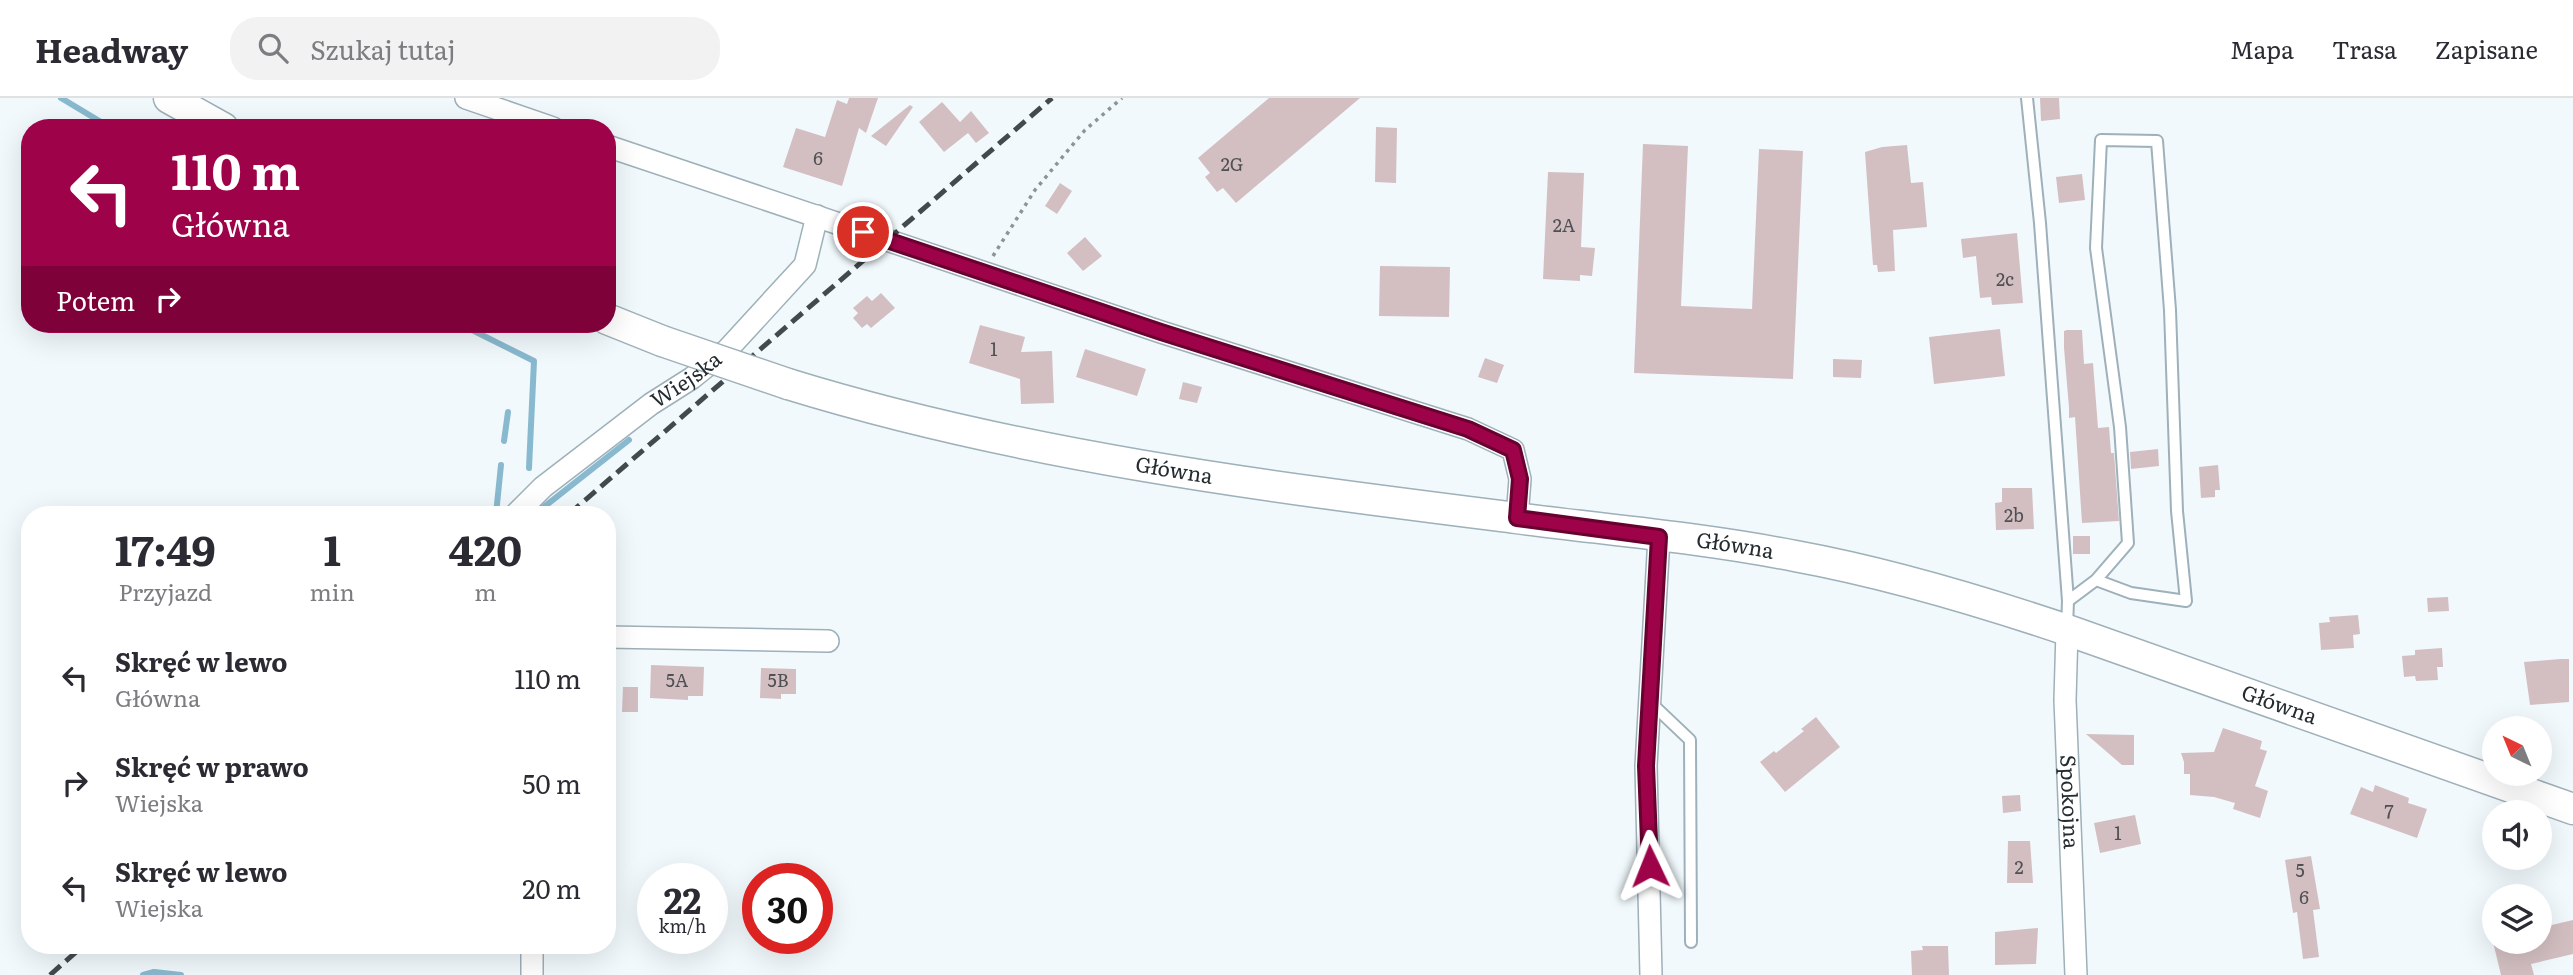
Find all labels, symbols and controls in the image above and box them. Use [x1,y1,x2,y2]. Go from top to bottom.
search box [230,17,720,80]
text: Headway [35,24,188,73]
icon: search [254,29,292,67]
text: Szukaj tutaj [310,29,456,68]
text: Mapa [2230,31,2294,66]
text: Trasa [2332,31,2397,66]
text: Zapisane [2435,31,2538,66]
text: 110 m [171,132,300,205]
house number: 6 [813,144,823,171]
icon: left [56,147,147,238]
house number: 2G [1221,150,1243,177]
text: Główna [171,199,290,247]
pin [833,202,893,262]
house number: 2A [1553,211,1575,238]
icon: arrive [844,213,882,251]
house number: 2c [1996,265,2014,292]
text: Potem [56,280,135,319]
icon: right [149,280,187,318]
house number: 1 [990,335,998,362]
street label: Wiejska [643,342,727,414]
street label: Główna [1133,447,1216,490]
house number: 2b [2004,501,2024,528]
text: 17:49 [115,517,216,579]
text: 1 [323,517,341,579]
text: 420 [448,517,522,579]
street label: Główna [1695,522,1777,565]
text: Przyjazd [118,574,212,608]
text: min [309,574,355,608]
text: m [474,574,496,608]
text: Skręć w lewo [115,641,288,680]
text: 110 m [514,658,581,697]
icon: left [56,659,94,697]
house number: 5A [666,666,688,693]
house number: 5B [767,666,789,693]
street label: Główna [2238,675,2323,731]
text: Główna [115,680,200,714]
north arrow [2482,716,2552,786]
map controls [2482,716,2552,954]
text: Skręć w prawo [115,746,309,785]
street label: Spokojna [2054,754,2089,850]
text: 50 m [522,763,581,802]
icon: right [56,764,94,802]
text: Wiejska [115,785,203,819]
house number: 7 [2384,797,2394,824]
button: sound [2482,800,2552,870]
house number: 1 [2114,819,2122,846]
position arrow [1613,829,1687,903]
text: Skręć w lewo [115,851,288,890]
house number: 2 [2014,853,2024,880]
house number: 5 [2295,856,2305,883]
speed limit sign: 30 [742,863,833,954]
text: 20 m [522,868,581,907]
icon: left [56,869,94,907]
text: 22 [664,873,701,925]
house number: 6 [2299,883,2309,910]
button: layers [2482,884,2552,954]
text: Wiejska [115,890,203,924]
text: km/h [659,912,706,939]

